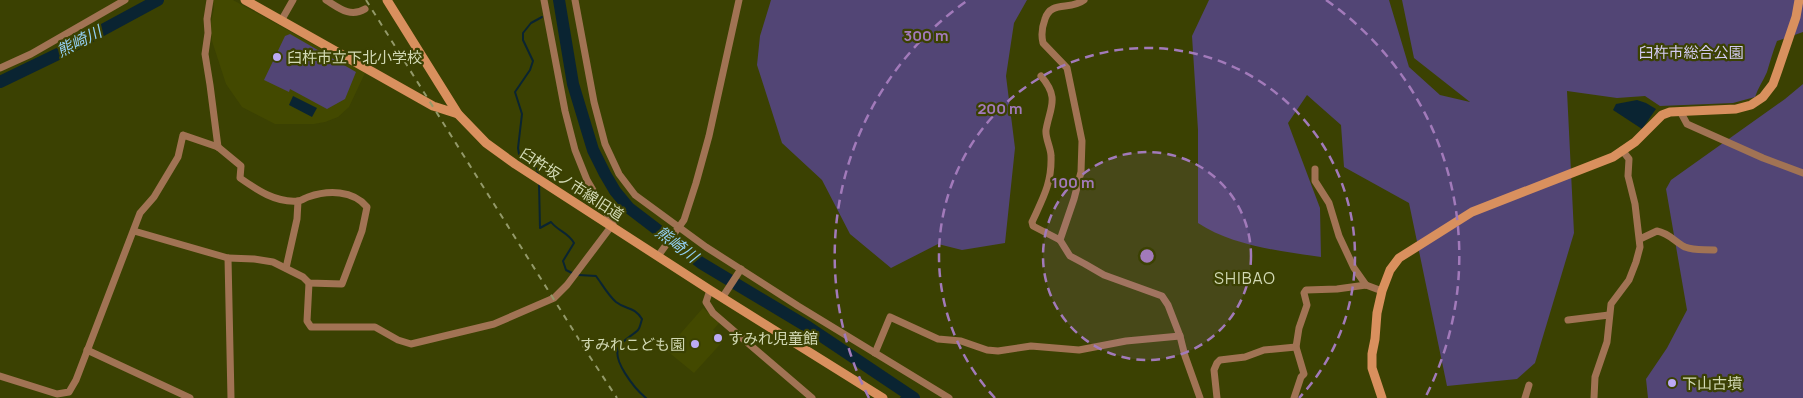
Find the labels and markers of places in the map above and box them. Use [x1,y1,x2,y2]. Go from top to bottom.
place label: 臼杵市立下北小学校 [287,47,422,68]
marker: 臼杵市立下北小学校 [271,51,283,63]
centre of rings [1138,247,1156,265]
place label: すみれ児童館 [728,328,818,349]
marker: すみれ児童館 [712,332,724,344]
place label: すみれこども園 [580,334,685,355]
marker: すみれこども園 [689,338,701,350]
place label: 下山古墳 [1682,373,1742,394]
marker: 下山古墳 [1666,377,1678,389]

